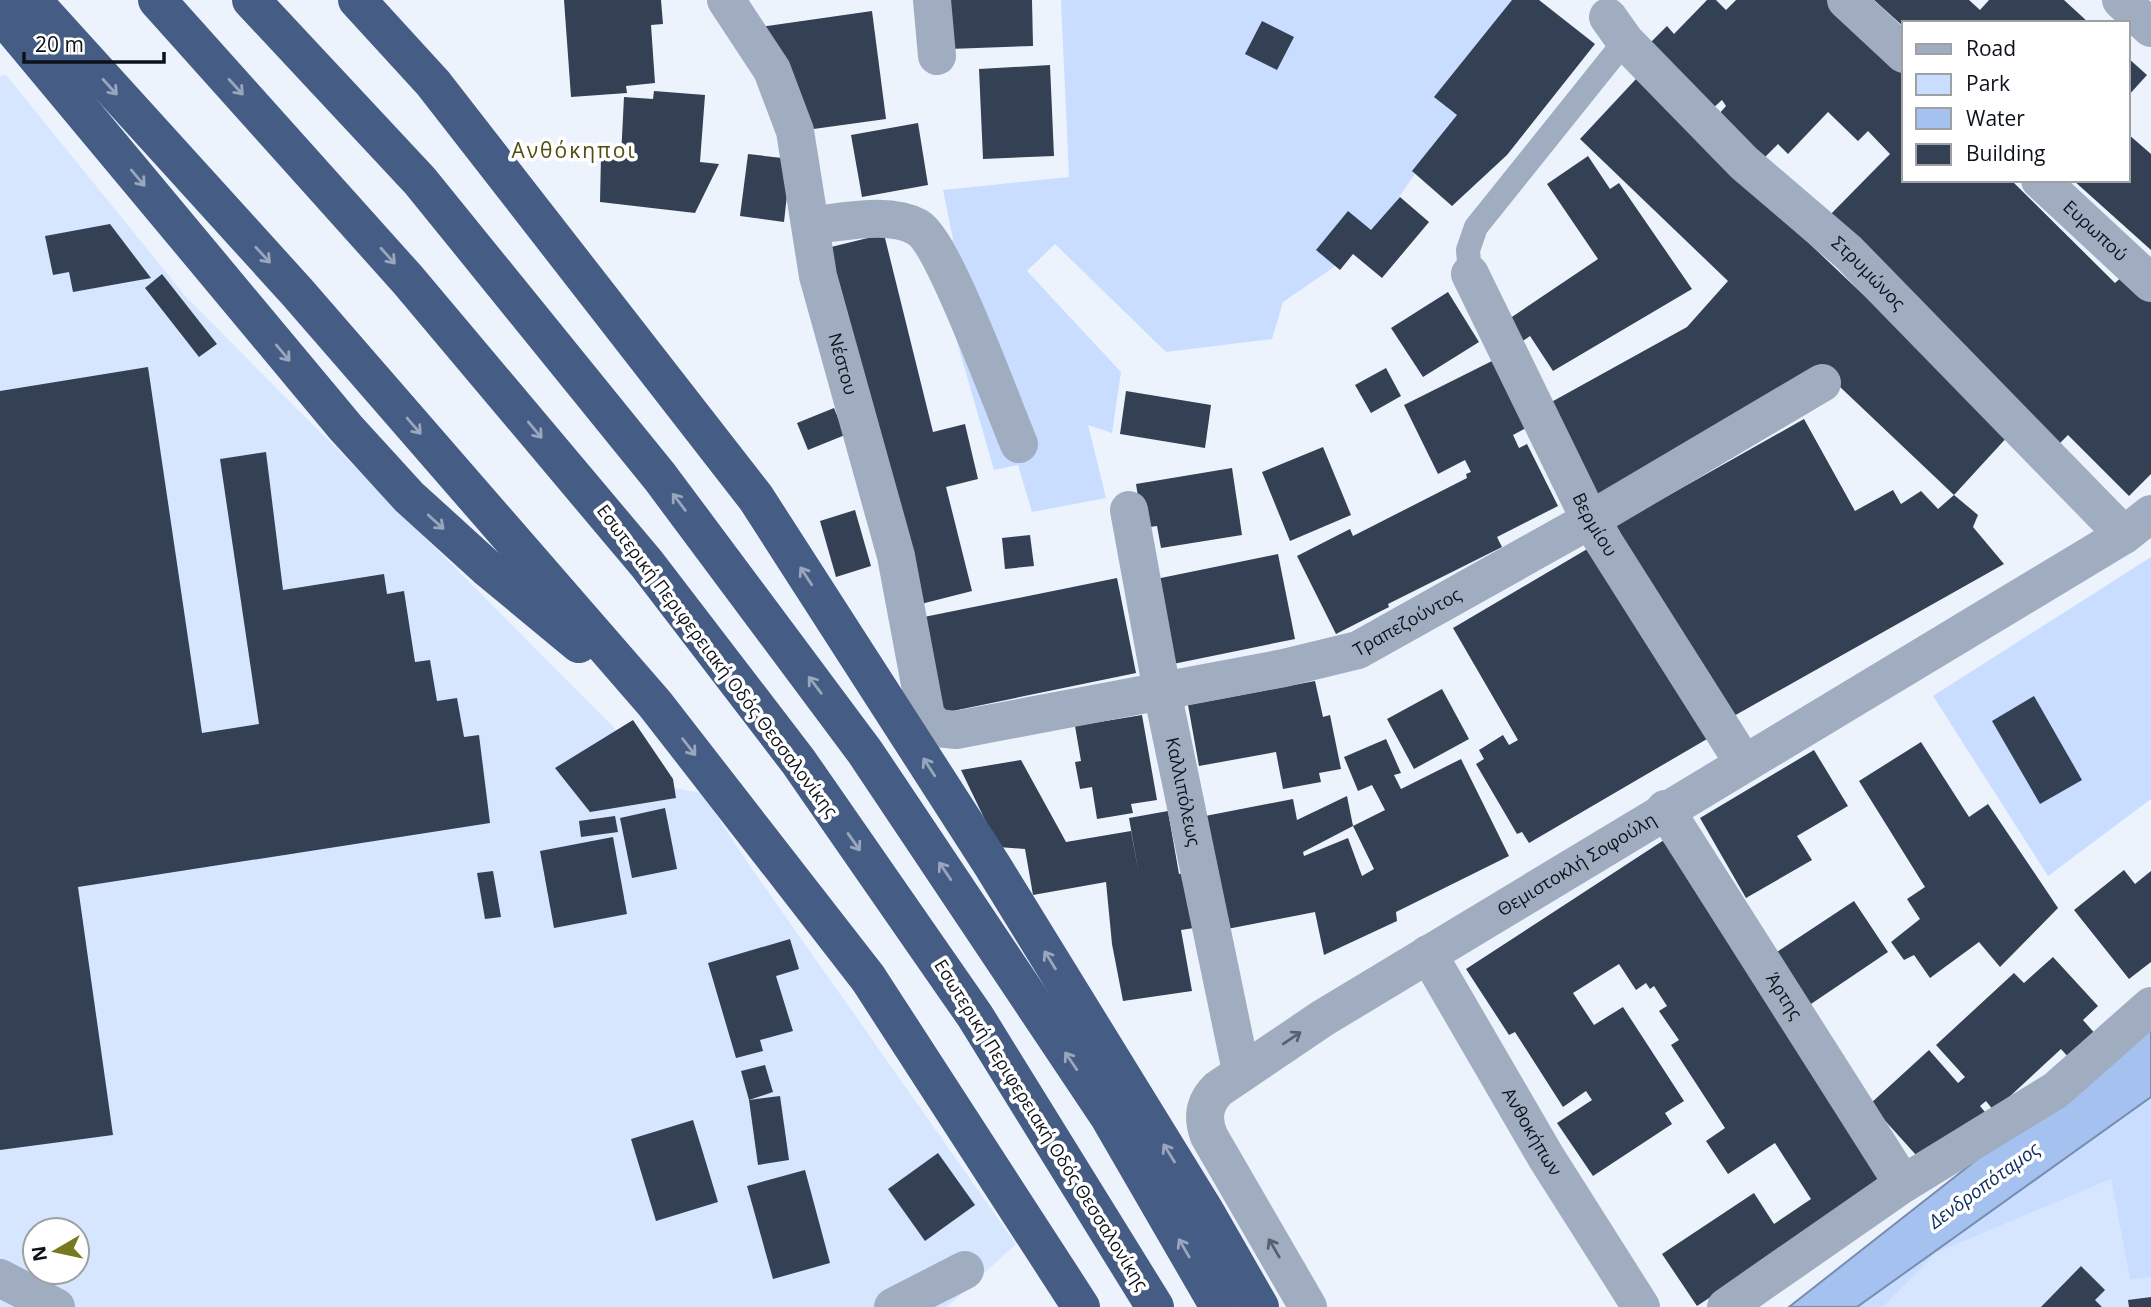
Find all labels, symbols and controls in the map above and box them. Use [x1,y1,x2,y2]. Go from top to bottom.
scale bar [24,21,164,65]
legend [1902,21,2130,182]
text: 20 m [35,30,84,58]
text: Road [1966,34,2016,62]
text: Park [1966,69,2010,97]
one-way arrow [102,78,118,96]
one-way arrow [227,78,244,95]
text: Water [1966,104,2025,132]
district label: Ανθόκηποι [511,136,637,164]
text: Building [1966,139,2045,167]
one-way arrow [130,169,146,187]
street label: Ευρωπού [2058,195,2133,266]
street label: Στρυμώνος [1827,230,1911,315]
one-way arrow [255,246,271,264]
one-way arrow [379,247,395,265]
street label: Νέστου [823,330,864,397]
one-way arrow [275,344,291,362]
one-way arrow [406,417,422,435]
one-way arrow [527,421,543,439]
street label: Βερμίου [1567,488,1623,561]
one-way arrow [672,493,687,512]
street label: Εσωτερική Περιφερειακή Οδός Θεσσαλονίκης [592,499,844,822]
one-way arrow [427,513,444,530]
one-way arrow [798,566,812,586]
street label: Τραπεζούντος [1348,582,1465,661]
one-way arrow [808,676,822,695]
street label: Καλλιπόλεως [1161,735,1207,849]
one-way arrow [682,738,697,756]
one-way arrow [922,758,936,777]
street label: Θεμιστοκλή Σοφούλη [1492,807,1660,921]
one-way arrow [847,832,861,851]
one-way arrow [938,862,952,882]
one-way arrow [1043,950,1057,970]
street label: Εσωτερική Περιφερειακή Οδός Θεσσαλονίκης [929,954,1154,1295]
street label: Άρτης [1761,968,1809,1024]
one-way arrow [1281,1031,1301,1045]
one-way arrow [1064,1051,1078,1071]
street label: Ανθοκήπων [1497,1083,1568,1180]
water label: Δενδροπόταμος [1922,1135,2045,1235]
one-way arrow [1162,1144,1176,1164]
north arrow [21,1216,91,1286]
one-way arrow [1177,1238,1191,1258]
one-way arrow [1266,1238,1280,1258]
text: N [25,1244,53,1263]

